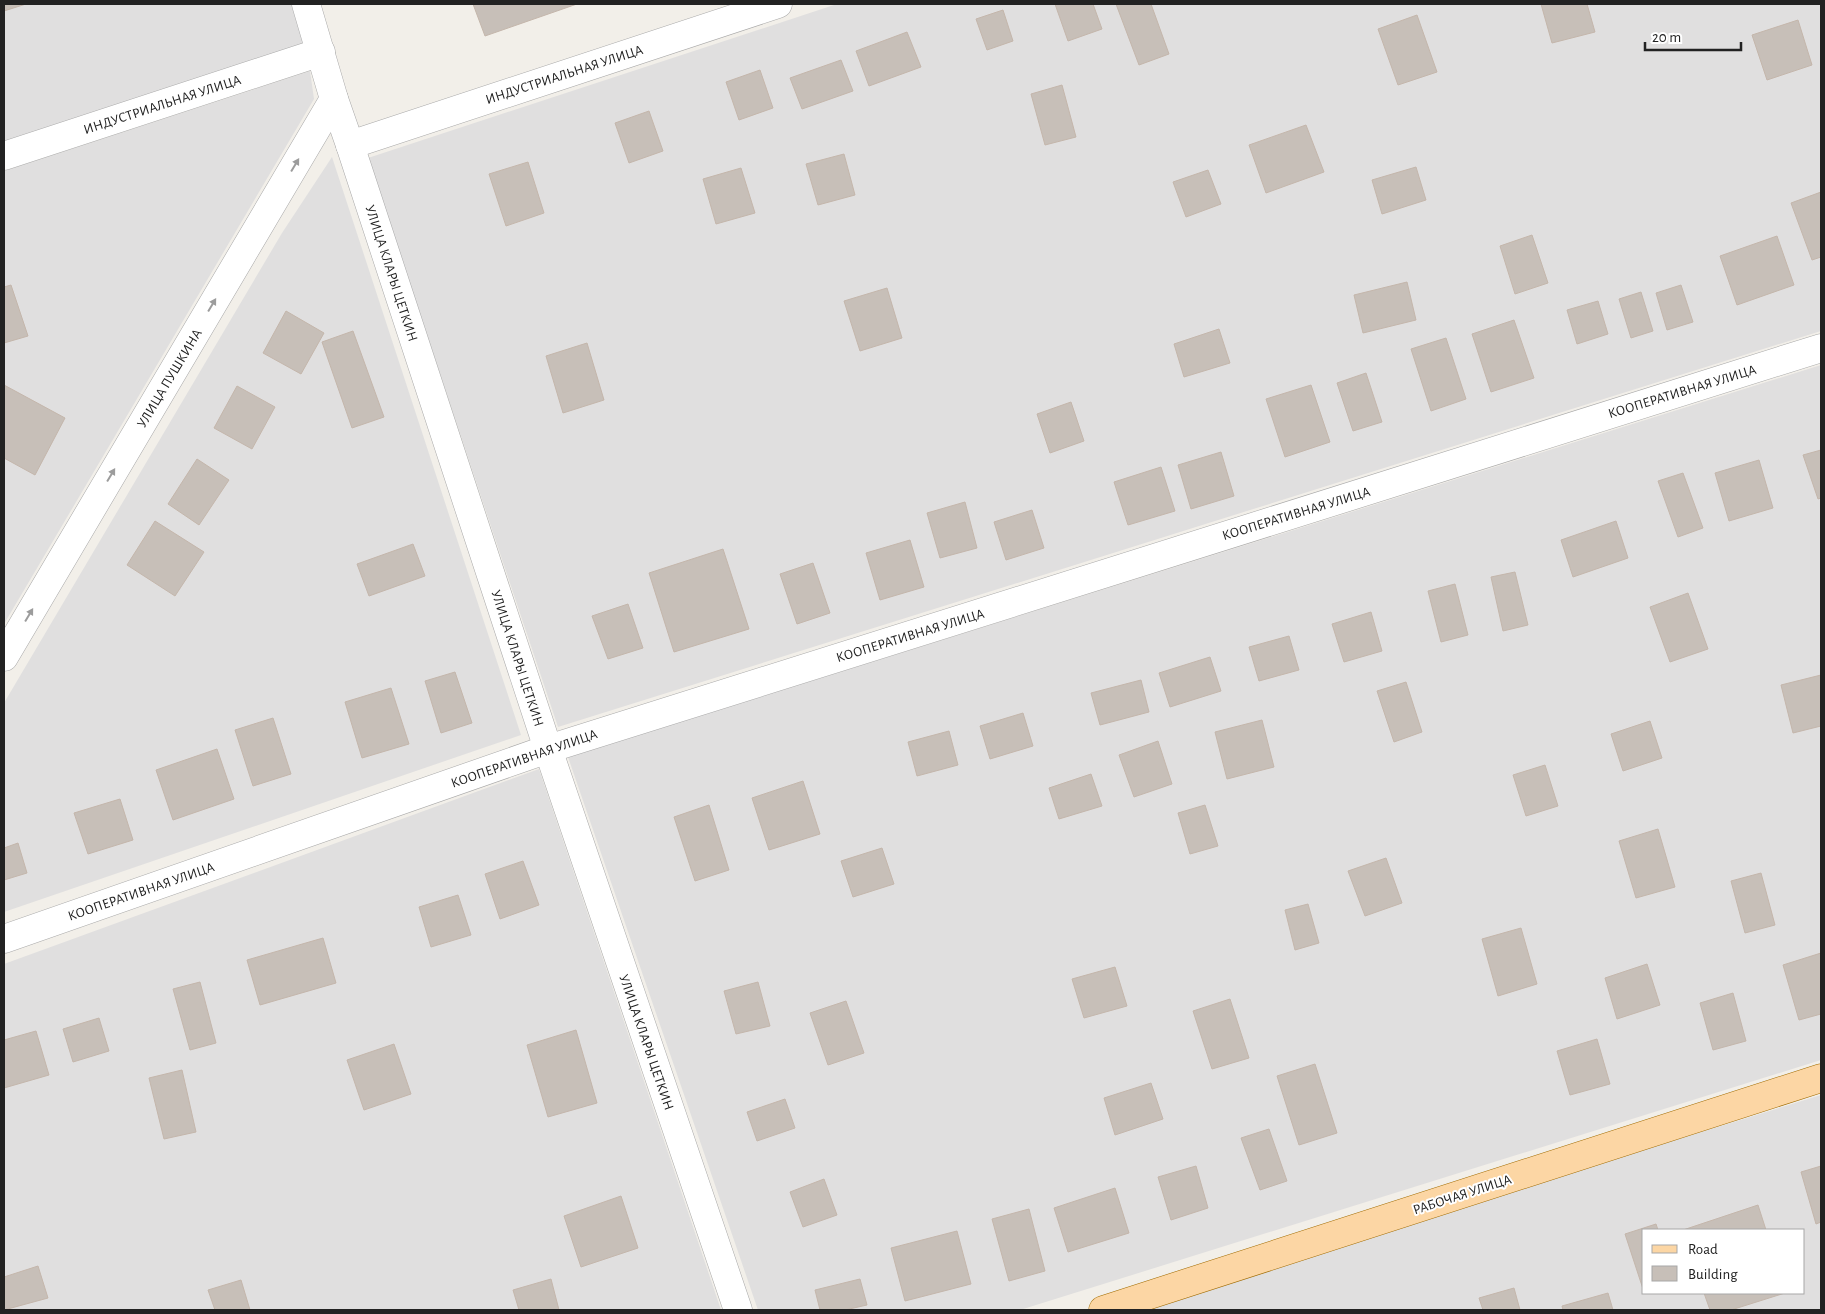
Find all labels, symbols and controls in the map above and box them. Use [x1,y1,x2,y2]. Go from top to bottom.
scale bar [1645,20,1741,52]
text: 20 m [1652,30,1681,45]
street label: ИНДУСТРИАЛЬНАЯ УЛИЦА [484,43,645,107]
street label: ИНДУСТРИАЛЬНАЯ УЛИЦА [82,73,243,137]
one-way arrow [290,158,299,171]
street label: УЛИЦА КЛАРЫ ЦЕТКИН [362,203,420,343]
one-way arrow [207,298,216,311]
street label: УЛИЦА ПУШКИНА [135,327,205,430]
street label: КООПЕРАТИВНАЯ УЛИЦА [1607,363,1758,421]
one-way arrow [107,468,116,481]
street label: КООПЕРАТИВНАЯ УЛИЦА [1221,485,1372,543]
street label: УЛИЦА КЛАРЫ ЦЕТКИН [488,588,546,728]
street label: КООПЕРАТИВНАЯ УЛИЦА [835,607,986,665]
one-way arrow [24,608,33,621]
street label: КООПЕРАТИВНАЯ УЛИЦА [449,727,599,791]
street label: КООПЕРАТИВНАЯ УЛИЦА [66,860,216,924]
street label: УЛИЦА КЛАРЫ ЦЕТКИН [616,973,676,1112]
street label: РАБОЧАЯ УЛИЦА [1411,1172,1513,1217]
legend [1642,1229,1805,1294]
text: Road [1688,1242,1718,1257]
text: Building [1688,1267,1738,1282]

